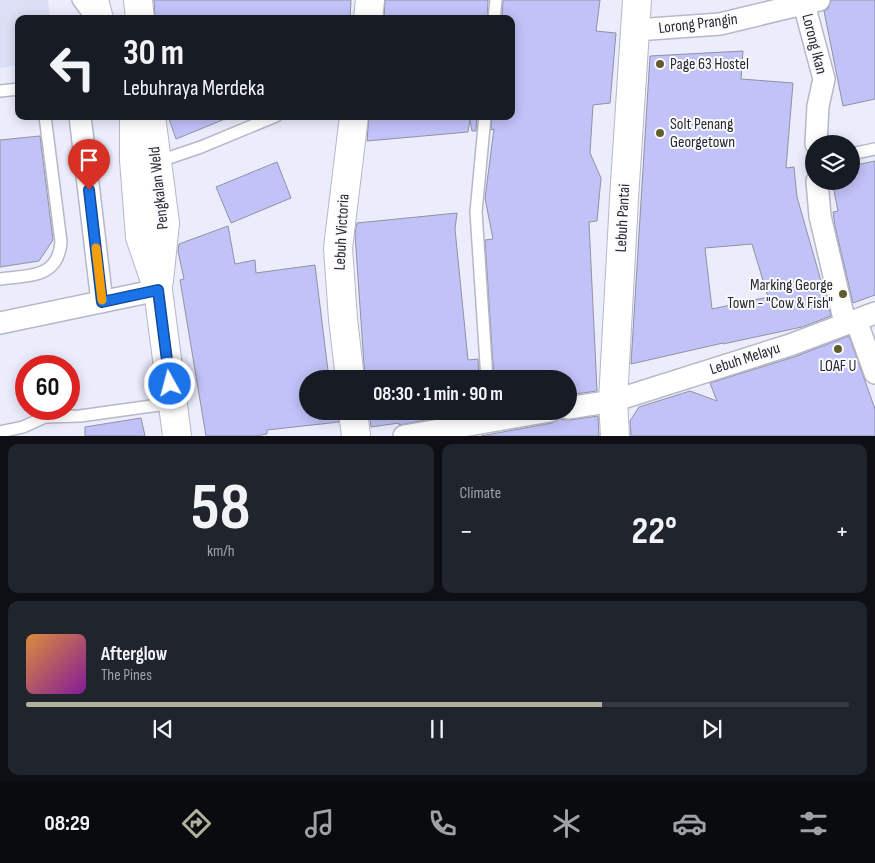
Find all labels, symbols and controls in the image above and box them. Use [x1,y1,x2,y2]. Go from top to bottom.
street label: Lorong Prangin [657,10,739,38]
street label: Lorong Ikan [797,12,831,76]
text: 30 m [123,32,184,75]
icon: left [40,35,105,100]
place label: Page 63 Hostel [670,55,749,74]
marker: Page 63 Hostel [654,58,666,70]
text: Lebuhraya Merdeka [123,75,265,102]
place label: Solt Penang Georgetown [670,115,735,152]
marker: Solt Penang Georgetown [654,127,666,139]
map controls [805,135,860,190]
button: layers [805,135,860,190]
pin [68,139,110,190]
icon: arrive [75,146,103,174]
street label: Pengkalan Weld [145,146,173,230]
street label: Lebuh Pantai [612,183,634,253]
street label: Lebuh Victoria [331,193,353,271]
place label: Marking George Town - "Cow & Fish" [727,276,833,313]
marker: Marking George Town - "Cow & Fish" [837,288,849,300]
street label: Lebuh Melayu [707,339,783,379]
marker: LOAF U [832,343,844,355]
speed limit sign: 60 [15,355,80,420]
position arrow [143,357,195,409]
place label: LOAF U [819,357,857,376]
text: 08:30 · 1 min · 90 m [373,383,503,406]
text: 58 [191,470,250,548]
text: Climate [460,484,501,503]
text: 22° [632,509,677,554]
text: − [460,515,473,548]
text: + [835,515,849,548]
text: km/h [207,542,235,561]
text: Afterglow [101,643,167,666]
text: The Pines [101,666,152,685]
icon: previous [149,715,177,743]
icon: pause [423,715,451,743]
icon: next [698,715,726,743]
icon: directions [179,806,214,841]
icon: music [302,806,337,841]
icon: phone [425,806,460,841]
icon: climate [549,806,584,841]
icon: car [672,806,707,841]
icon: filters [796,806,831,841]
text: 08:29 [44,810,90,837]

